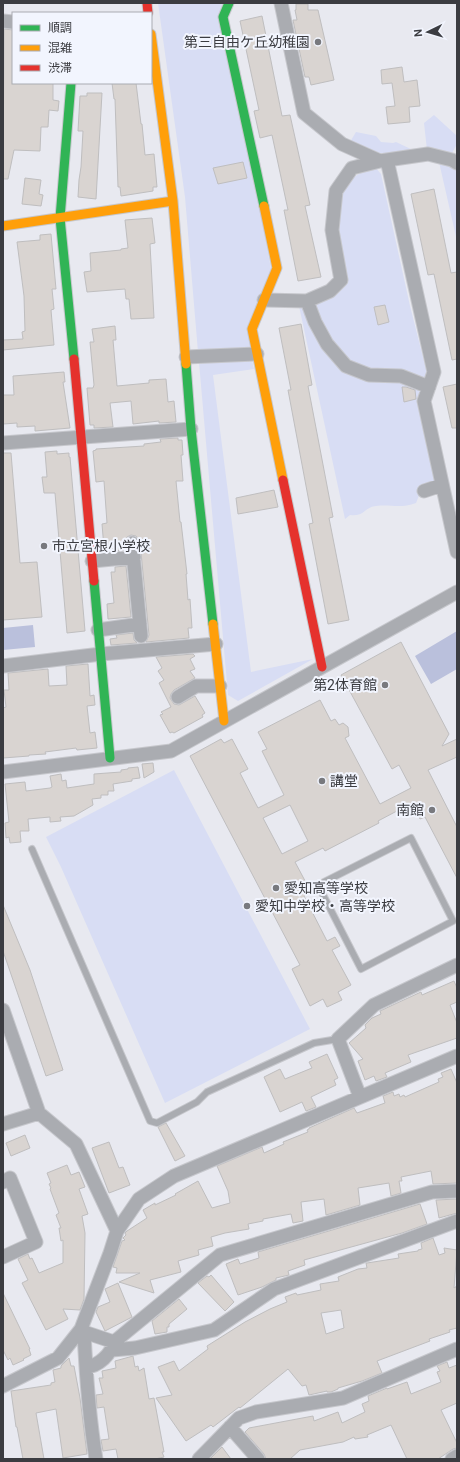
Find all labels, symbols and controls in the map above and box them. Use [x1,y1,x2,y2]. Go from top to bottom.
legend [12,12,152,84]
north arrow [408,12,448,52]
text: 順調 [48,21,72,35]
text: N [412,28,425,37]
place label: 第三自由ケ丘幼稚園 [184,34,310,50]
marker: 第三自由ケ丘幼稚園 [313,37,323,47]
text: 混雑 [48,41,72,55]
text: 渋滞 [48,61,72,75]
place label: 市立宮根小学校 [52,538,150,554]
marker: 市立宮根小学校 [39,541,49,551]
place label: 第2体育館 [313,677,377,693]
marker: 第2体育館 [380,680,390,690]
place label: 講堂 [330,773,358,789]
marker: 講堂 [317,776,327,786]
place label: 南館 [396,802,424,818]
marker: 南館 [427,805,437,815]
place label: 愛知高等学校 [284,880,368,896]
marker: 愛知高等学校 [271,883,281,893]
place label: 愛知中学校・高等学校 [255,898,395,914]
marker: 愛知中学校・高等学校 [242,901,252,911]

